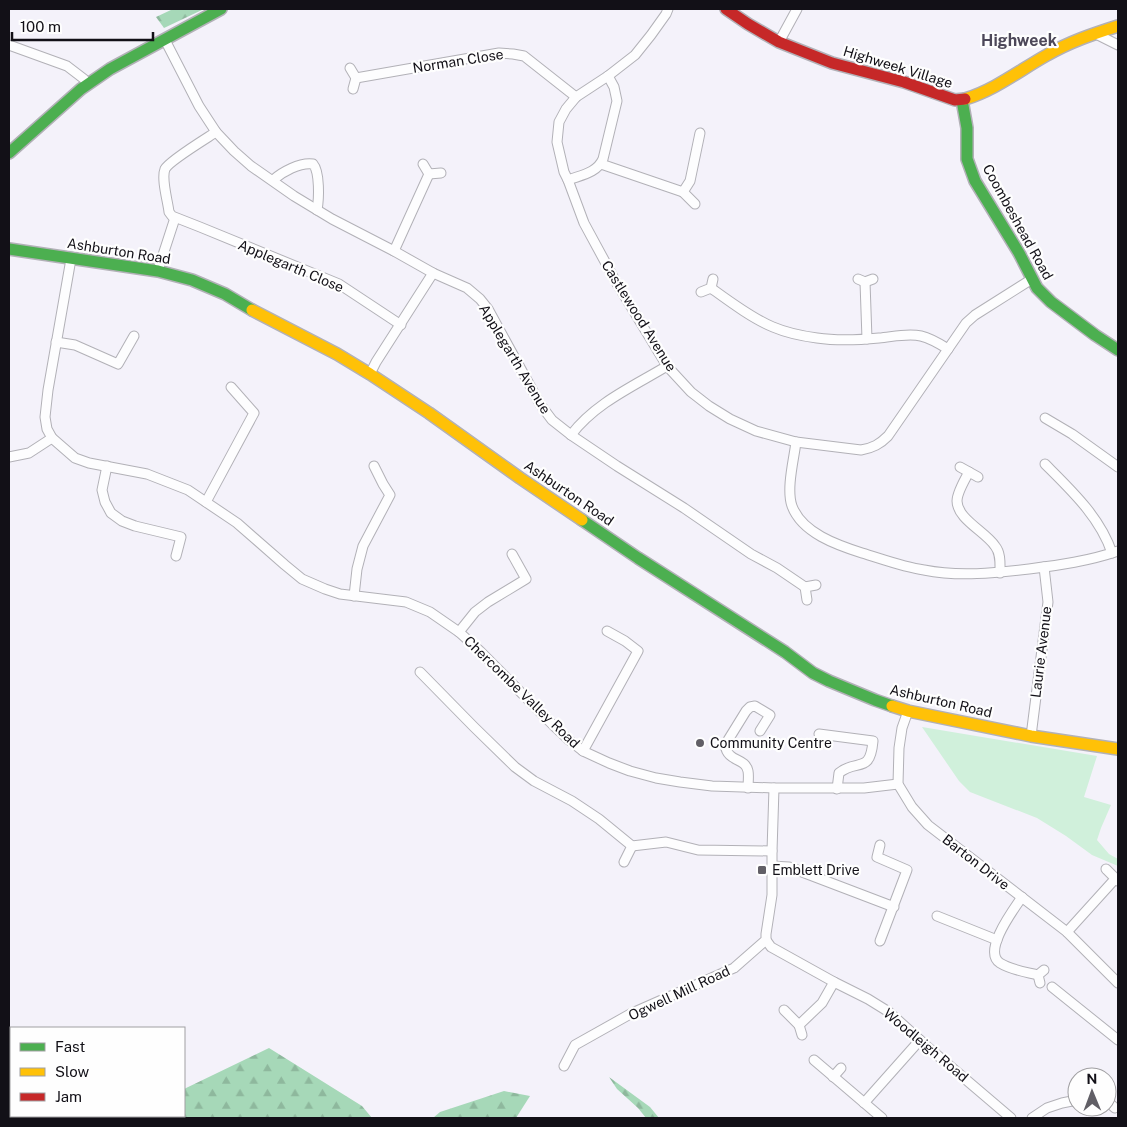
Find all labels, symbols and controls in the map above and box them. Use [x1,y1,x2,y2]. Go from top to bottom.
scale bar [12,10,154,42]
text: 100 m [20,18,61,35]
district label: Highweek [981,31,1057,50]
street label: Highweek Village [841,43,955,91]
street label: Norman Close [412,46,505,76]
street label: Coombeshead Road [980,162,1056,282]
street label: Ashburton Road [66,235,172,267]
street label: Applegarth Close [236,237,346,296]
street label: Castlewood Avenue [598,258,680,374]
street label: Applegarth Avenue [476,301,554,417]
street label: Ashburton Road [521,457,617,529]
street label: Laurie Avenue [1027,605,1055,699]
street label: Chercombe Valley Road [461,633,583,751]
street label: Ashburton Road [888,681,994,721]
place label: Community Centre [710,735,832,751]
marker: Community Centre [694,737,706,749]
street label: Barton Drive [939,831,1013,893]
place label: Emblett Drive [772,862,860,878]
marker: Emblett Drive [756,864,768,876]
street label: Ogwell Mill Road [626,962,732,1024]
street label: Woodleigh Road [880,1005,972,1085]
legend [10,1027,185,1117]
text: Fast [55,1038,85,1055]
text: Slow [55,1063,90,1080]
north arrow [1067,1067,1117,1117]
text: N [1086,1071,1097,1087]
text: Jam [55,1088,82,1105]

